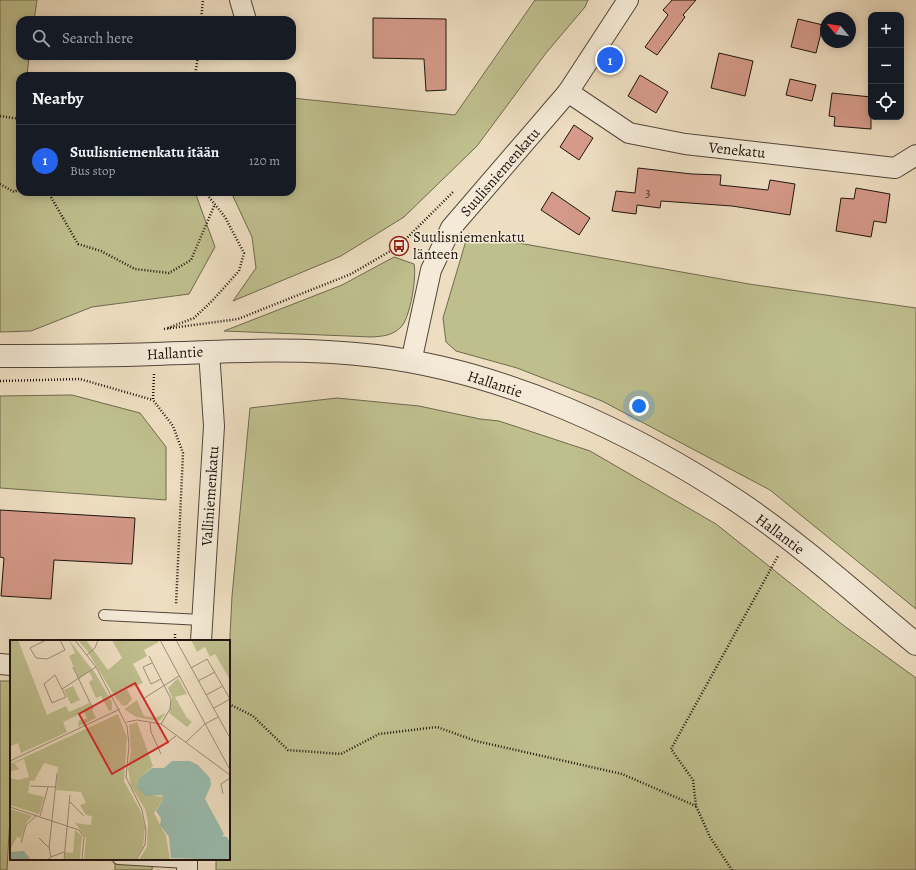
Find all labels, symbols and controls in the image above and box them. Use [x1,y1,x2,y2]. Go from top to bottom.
north arrow [820,12,856,48]
map controls [868,12,904,120]
button: + [868,12,904,48]
search box [16,16,296,60]
icon: search [30,27,52,49]
text: Search here [62,28,133,48]
pin: 1 [597,45,623,75]
button: − [868,48,904,84]
button: locate [868,84,904,120]
text: Nearby [32,87,83,110]
street label: Suulisniemenkatu [456,123,545,221]
street label: Venekatu [707,137,767,163]
text: Suulisniemenkatu itään [70,142,219,162]
text: 1 [43,152,47,169]
text: 120 m [249,152,280,169]
text: Bus stop [70,162,115,179]
house number: 3 [645,184,651,201]
place label: Suulisniemenkatu länteen [413,227,526,264]
bus stop icon: Suulisniemenkatu länteen [388,235,410,257]
street label: Hallantie [146,342,204,364]
street label: Hallantie [465,366,525,402]
your location [629,396,649,416]
street label: Valliniemenkatu [196,444,224,548]
street label: Hallantie [751,509,809,559]
inset map [10,640,230,860]

